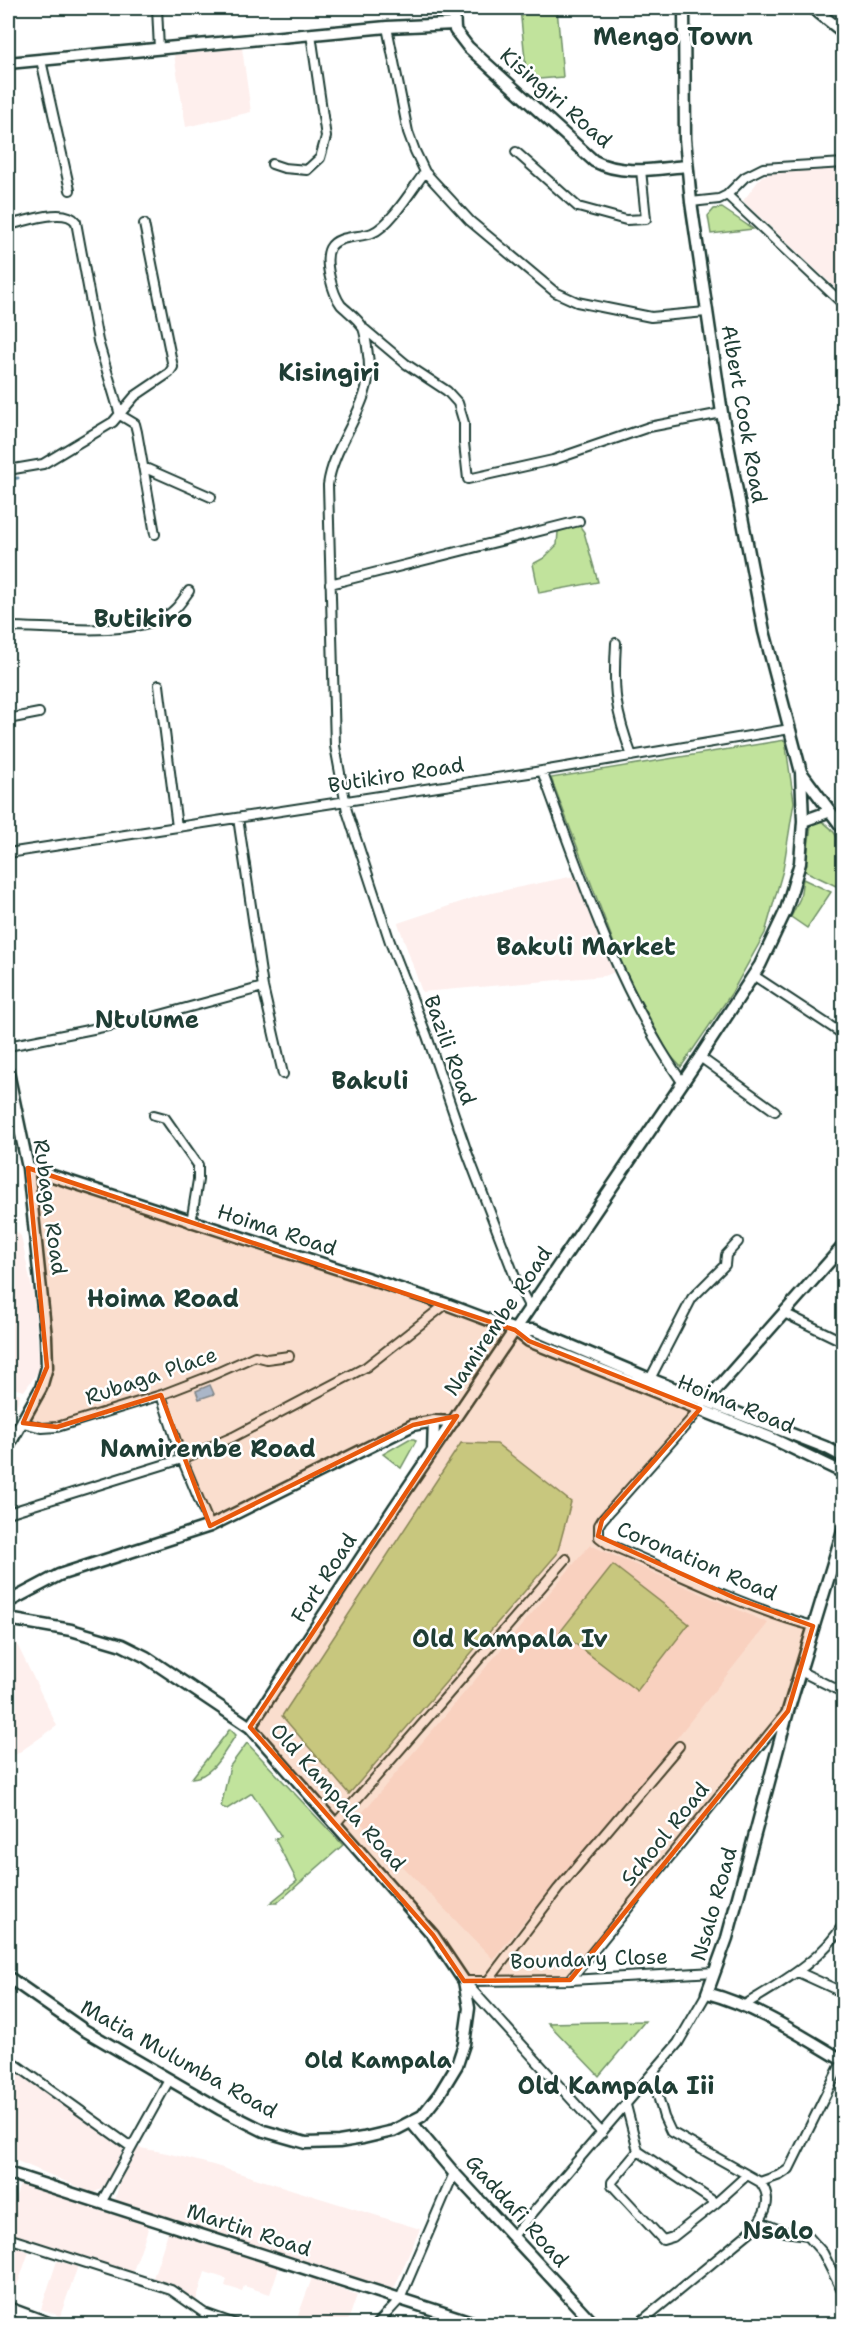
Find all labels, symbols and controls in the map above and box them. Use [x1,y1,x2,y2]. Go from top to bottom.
district label: Mengo Town [593,21,753,53]
street label: Kisingiri Road [494,41,618,155]
street label: Albert Cook Road [715,323,773,505]
district label: Kisingiri [278,357,380,389]
district label: Butikiro [94,603,192,635]
street label: Butikiro Road [326,750,466,800]
district label: Bakuli Market [496,931,676,963]
street label: Bazili Road [417,991,483,1109]
district label: Ntulume [95,1004,199,1036]
district label: Bakuli [332,1065,408,1097]
street label: Rubaga Road [27,1137,73,1277]
street label: Hoima Road [214,1197,340,1263]
street label: Namirembe Road [437,1241,559,1401]
district label: Hoima Road [87,1283,239,1315]
street label: Rubaga Place [81,1340,221,1412]
street label: Hoima Road [673,1368,799,1440]
district label: Namirembe Road [100,1433,316,1465]
street label: Coronation Road [612,1515,782,1607]
street label: Fort Road [285,1528,363,1628]
district label: Old Kampala Iv [412,1623,608,1655]
street label: Old Kampala Road [264,1717,412,1877]
street label: School Road [614,1776,716,1892]
street label: Nsalo Road [684,1844,744,1964]
street label: Boundary Close [510,1942,668,1976]
street label: Matia Mulumba Road [76,1993,282,2125]
district label: Old Kampala [304,2046,452,2075]
district label: Old Kampala Iii [517,2070,715,2102]
street label: Gaddafi Road [459,2149,575,2273]
street label: Martin Road [183,2197,315,2263]
district label: Nsalo [742,2215,814,2247]

